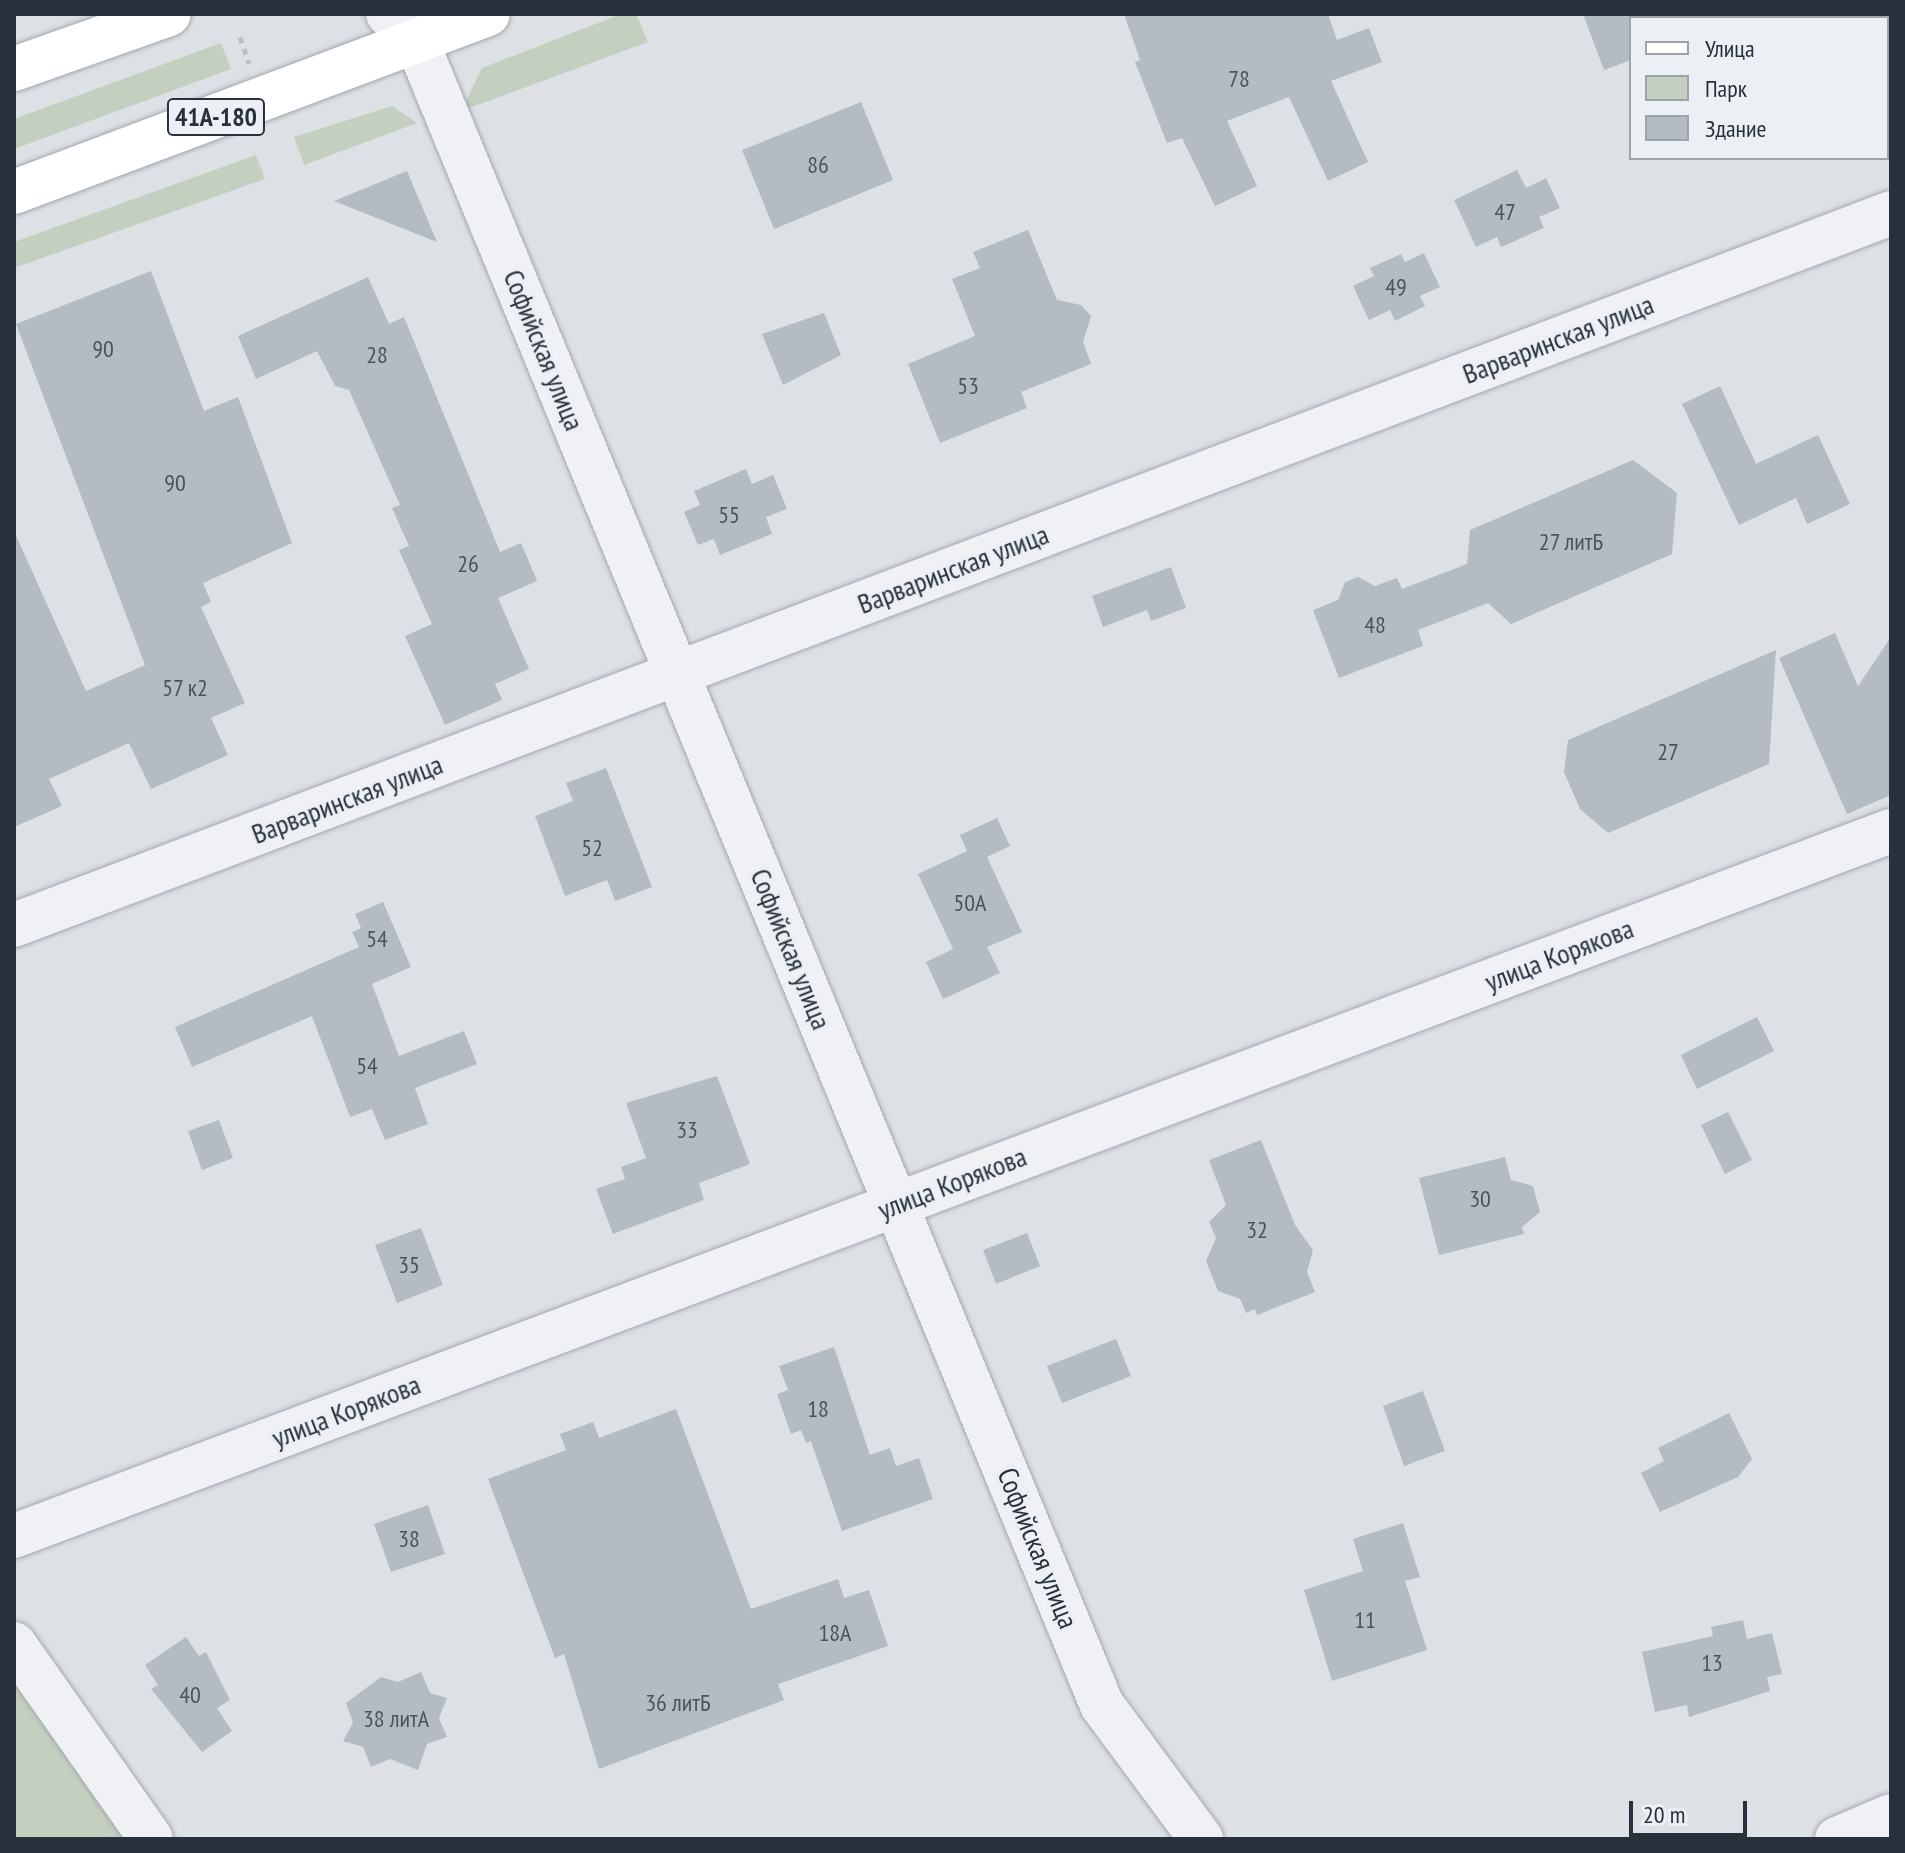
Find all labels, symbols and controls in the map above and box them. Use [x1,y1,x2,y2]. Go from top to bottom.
legend [1629,16,1889,160]
text: Улица [1705,33,1755,64]
house number: 78 [1228,65,1250,93]
text: Парк [1705,73,1747,104]
road number: 41А-180 [166,95,266,139]
text: Здание [1705,113,1766,144]
house number: 86 [807,151,829,179]
house number: 47 [1494,198,1516,226]
street label: Софийская улица [497,265,591,435]
house number: 49 [1385,273,1407,301]
street label: Варваринская улица [1458,287,1658,391]
house number: 90 [92,335,114,363]
house number: 28 [366,341,388,369]
house number: 53 [957,372,979,400]
house number: 90 [164,469,186,497]
house number: 55 [718,501,740,529]
street label: Варваринская улица [853,517,1053,621]
house number: 27 литБ [1538,528,1604,556]
house number: 26 [457,550,479,578]
house number: 48 [1364,611,1386,639]
house number: 57 к2 [162,674,208,702]
house number: 27 [1657,738,1679,766]
street label: Варваринская улица [247,747,447,851]
house number: 52 [581,834,603,862]
street label: Софийская улица [744,864,838,1034]
house number: 50А [954,889,986,917]
street label: улица Корякова [1480,911,1638,999]
house number: 54 [366,925,388,953]
house number: 54 [356,1052,378,1080]
house number: 33 [676,1116,698,1144]
street label: улица Корякова [873,1139,1031,1227]
house number: 30 [1469,1185,1491,1213]
house number: 32 [1246,1216,1268,1244]
house number: 35 [398,1251,420,1279]
street label: улица Корякова [267,1367,425,1455]
house number: 18 [807,1395,829,1423]
street label: Софийская улица [991,1463,1085,1633]
house number: 38 [398,1525,420,1553]
house number: 11 [1354,1606,1376,1634]
house number: 18А [819,1619,851,1647]
house number: 13 [1701,1649,1723,1677]
house number: 40 [179,1681,201,1709]
house number: 36 литБ [645,1689,711,1717]
house number: 38 литА [363,1705,429,1733]
scale bar [1633,1785,1751,1835]
text: 20 m [1643,1799,1685,1830]

